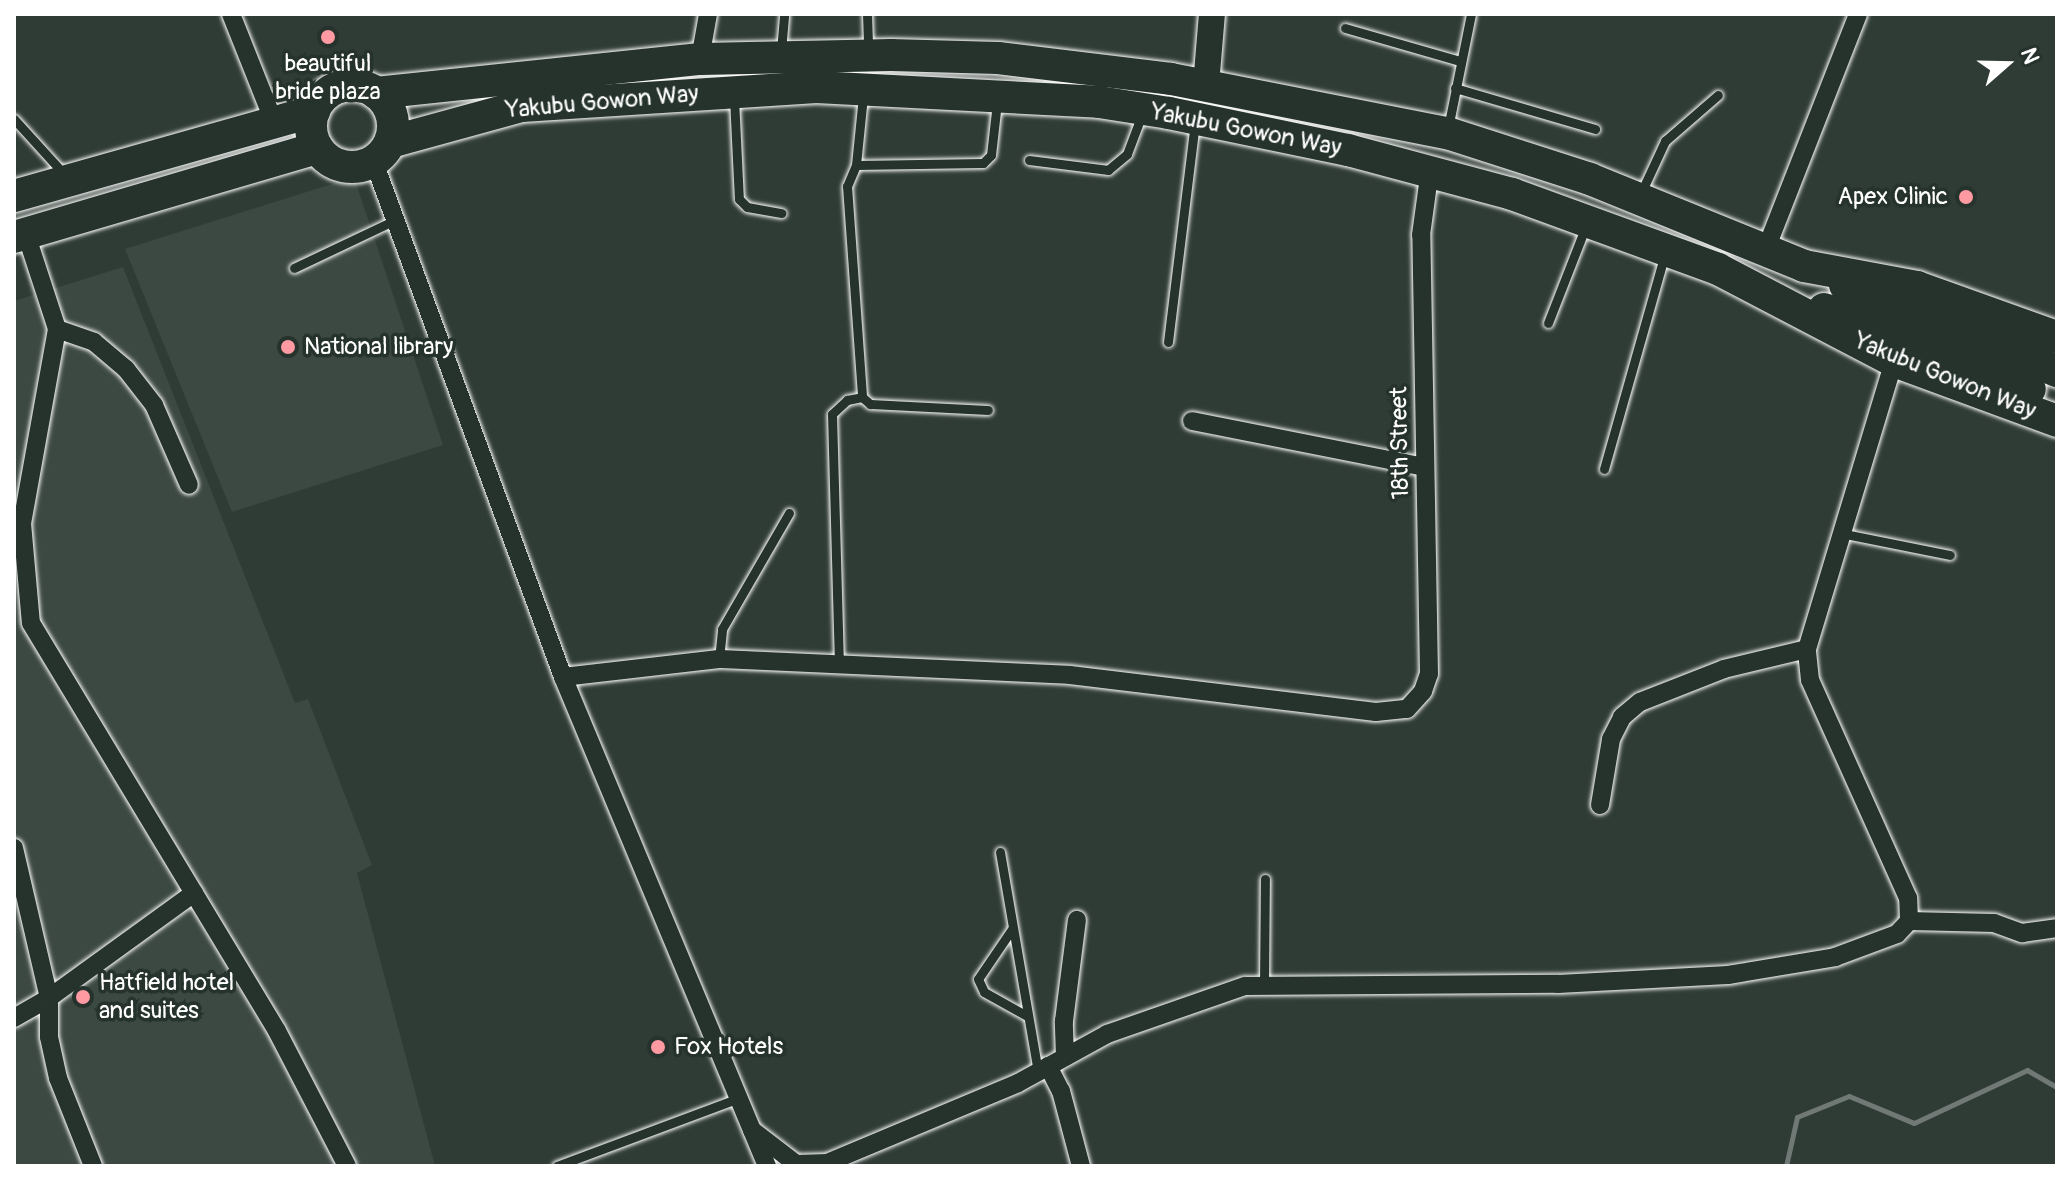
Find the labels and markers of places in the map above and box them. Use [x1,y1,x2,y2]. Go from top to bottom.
marker: beautiful bride plaza [319,28,337,46]
place label: beautiful bride plaza [275,50,381,106]
place label: Apex Clinic [1837,183,1948,211]
marker: Apex Clinic [1955,186,1977,208]
place label: National library [304,333,453,361]
marker: National library [279,338,297,356]
place label: Hatfield hotel and suites [99,969,234,1025]
marker: Hatfield hotel and suites [74,988,92,1006]
place label: Fox Hotels [674,1033,783,1061]
marker: Fox Hotels [649,1038,667,1056]

